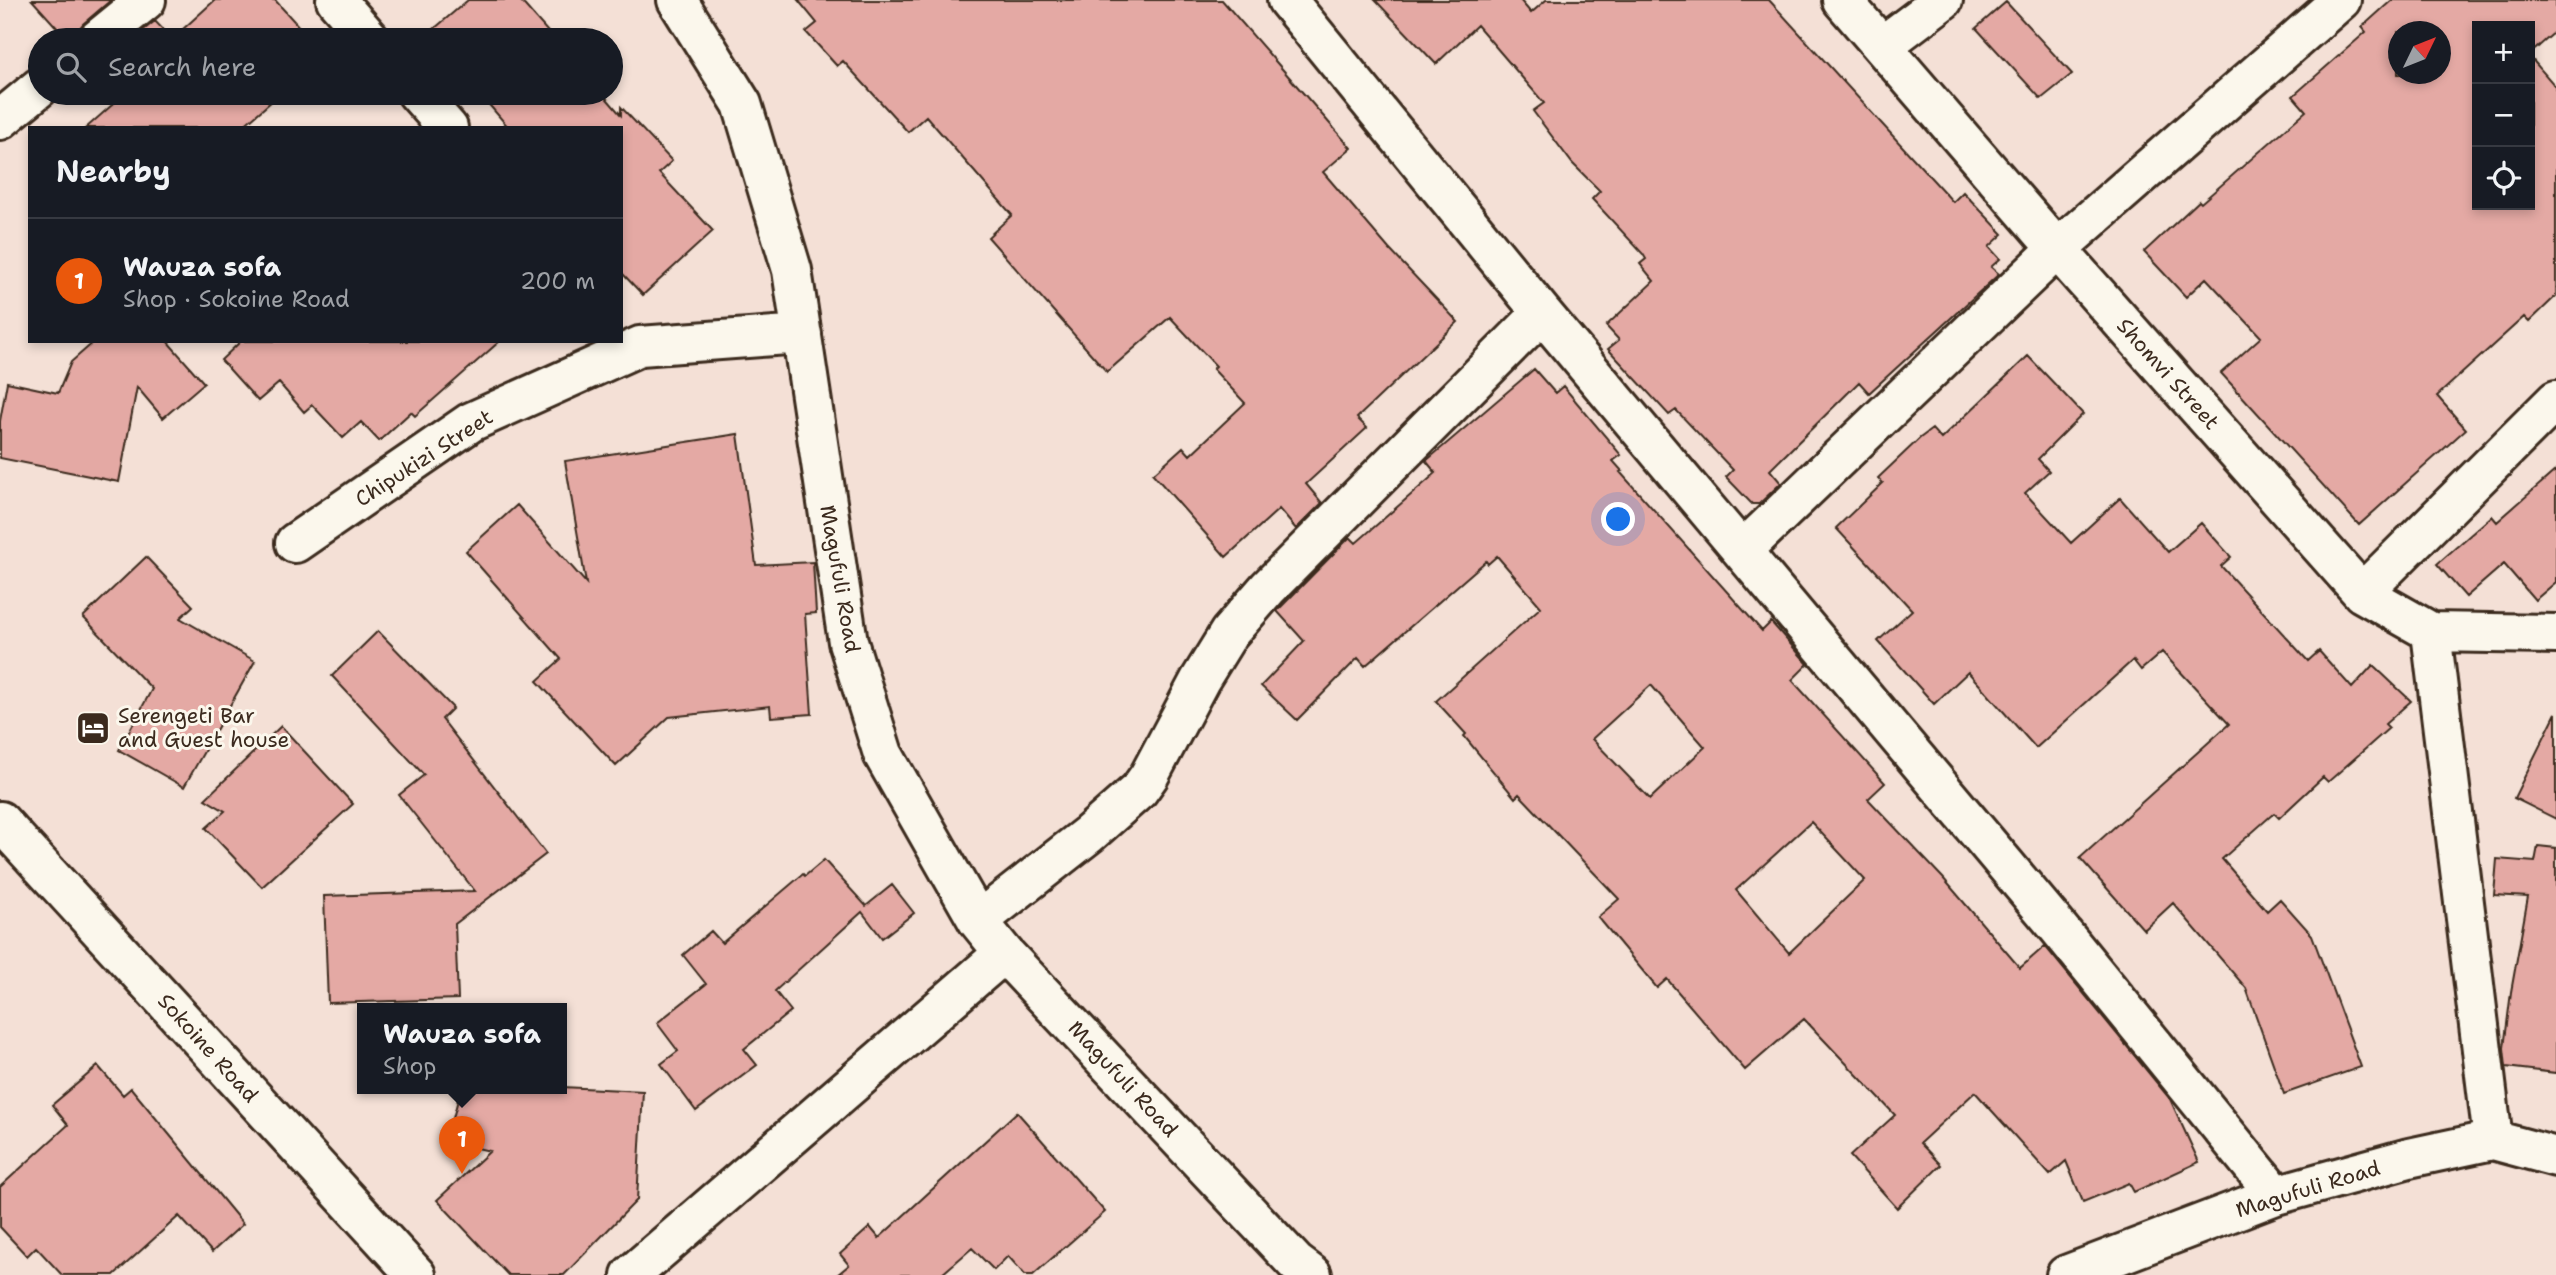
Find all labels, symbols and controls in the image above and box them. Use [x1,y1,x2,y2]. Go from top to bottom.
north arrow [2388,21,2451,84]
map controls [2472,21,2535,210]
button: + [2472,21,2535,84]
search box [28,28,623,105]
icon: search [52,48,90,86]
text: Search here [108,49,257,84]
button: − [2472,84,2535,147]
button: locate [2472,147,2535,210]
text: Nearby [56,151,171,192]
text: Wauza sofa [123,249,281,284]
text: 1 [74,266,84,296]
text: 200 m [520,266,595,296]
text: Shop · Sokoine Road [123,284,350,314]
street label: Shomvi Street [2110,312,2226,436]
street label: Chipukizi Street [350,403,498,513]
your location [1601,502,1635,536]
street label: Magufuli Road [813,503,867,655]
place label: Serengeti Bar and Guest house [118,702,289,754]
hotel icon: Serengeti Bar and Guest house [74,709,112,747]
street label: Sokoine Road [152,987,264,1109]
popup [357,1003,567,1094]
street label: Magufuli Road [1062,1015,1184,1143]
text: Wauza sofa [383,1016,541,1051]
text: Shop [383,1051,437,1081]
pin: 1 [439,1116,485,1174]
street label: Magufuli Road [2232,1154,2384,1224]

